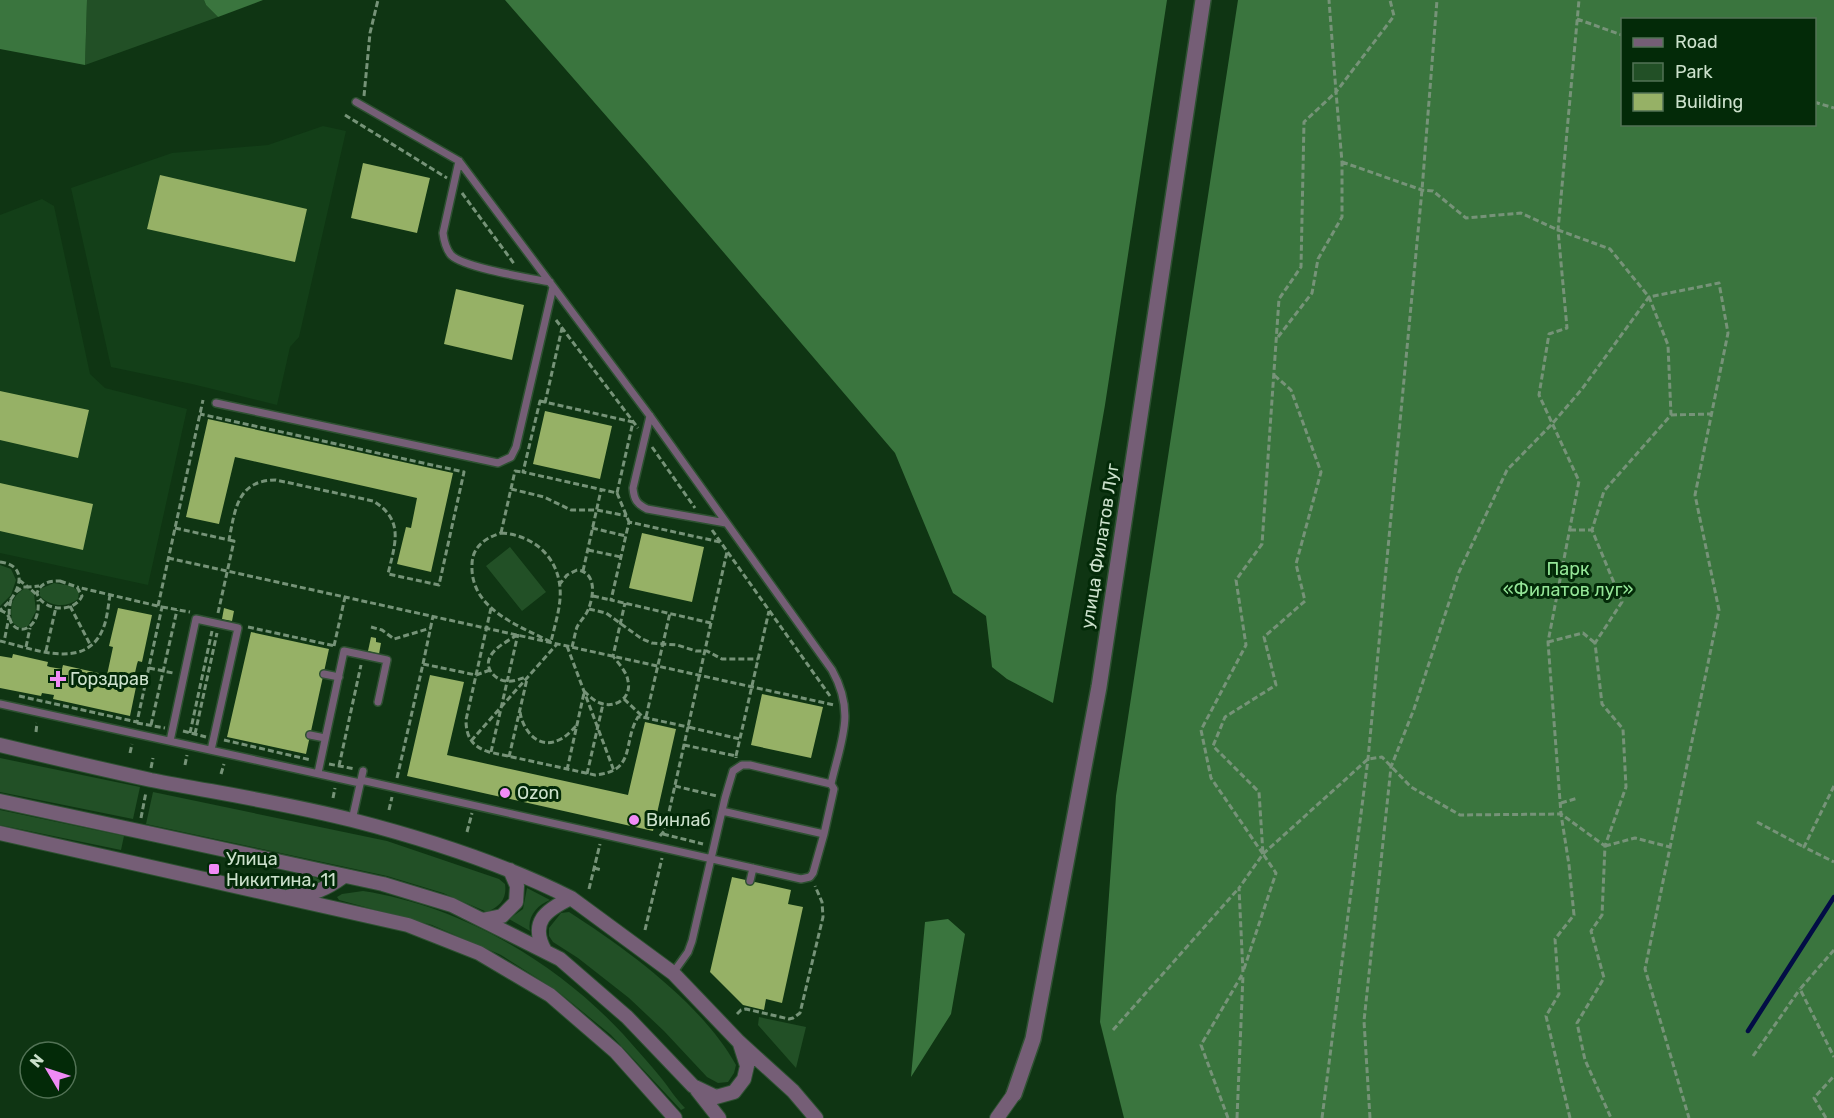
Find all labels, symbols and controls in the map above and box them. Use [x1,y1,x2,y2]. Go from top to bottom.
legend [1621,18,1816,126]
text: Road [1675,31,1718,53]
text: Park [1675,61,1713,83]
text: Building [1675,91,1743,113]
street label: улица Филатов Луг [1076,461,1124,630]
park label: Парк «Филатов луг» [1503,558,1633,601]
place label: Горздрав [70,668,149,690]
marker: Горздрав [51,672,65,686]
place label: Ozon [517,782,559,804]
marker: Ozon [498,786,512,800]
place label: Винлаб [646,809,711,831]
marker: Винлаб [627,813,641,827]
place label: Улица Никитина, 11 [226,848,336,891]
marker: Улица Никитина, 11 [207,862,221,876]
north arrow [18,1040,78,1100]
text: N [26,1050,48,1071]

